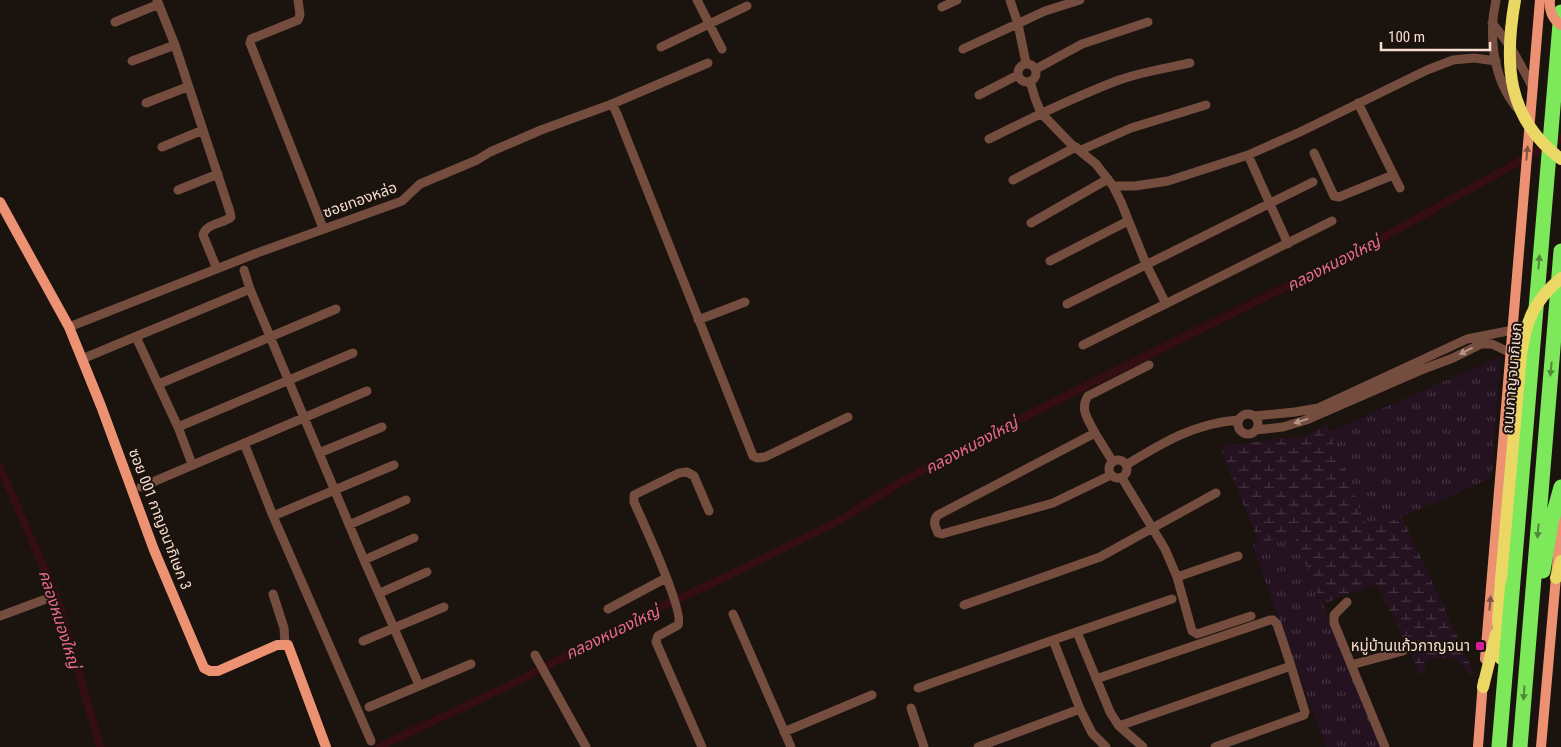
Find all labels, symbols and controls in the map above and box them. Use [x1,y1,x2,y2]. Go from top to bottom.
scale bar [1381,20,1490,52]
text: 100 m [1388,28,1425,46]
one-way arrow [1523,145,1531,161]
street label: ซอยทองหล่อ [320,178,400,222]
water label: คลองหนองใหญ่ [1283,231,1385,295]
one-way arrow [1536,254,1544,270]
street label: ถนนกาญจนาภิเษก [1498,322,1526,434]
one-way arrow [1459,347,1474,355]
one-way arrow [1547,361,1555,377]
water label: คลองหนองใหญ่ [922,412,1023,478]
one-way arrow [1293,418,1308,426]
street label: ซอย 001 กาญจนาภิเษก 3 [125,446,195,592]
one-way arrow [1533,523,1541,539]
water label: คลองหนองใหญ่ [35,568,85,673]
one-way arrow [1486,595,1494,611]
water label: คลองหนองใหญ่ [562,601,664,663]
place label: หมู่บ้านแก้วกาญจนา [1351,637,1470,655]
marker: หมู่บ้านแก้วกาญจนา [1474,640,1486,652]
one-way arrow [1520,685,1528,701]

